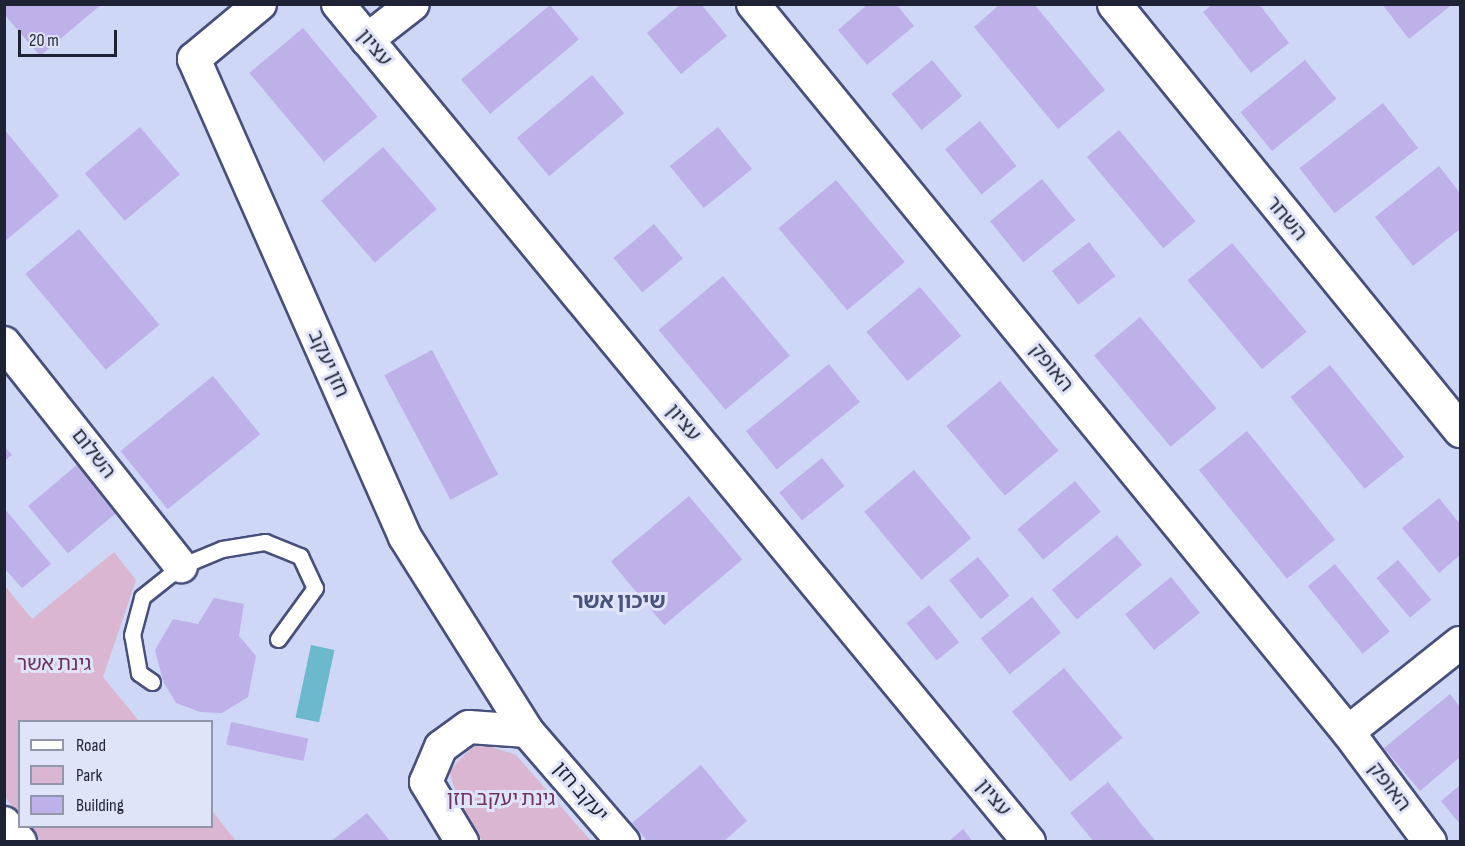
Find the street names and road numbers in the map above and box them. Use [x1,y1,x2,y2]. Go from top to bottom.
street label: עציון [352,25,396,71]
street label: השחר [1260,192,1312,246]
street label: חזן יעקב [303,327,353,401]
street label: האופק [1024,339,1078,397]
street label: עציון [661,400,705,446]
street label: השלום [66,424,120,484]
street label: יעקב חזן [548,757,612,827]
street label: האופק [1363,758,1415,816]
street label: עציון [971,775,1015,821]

